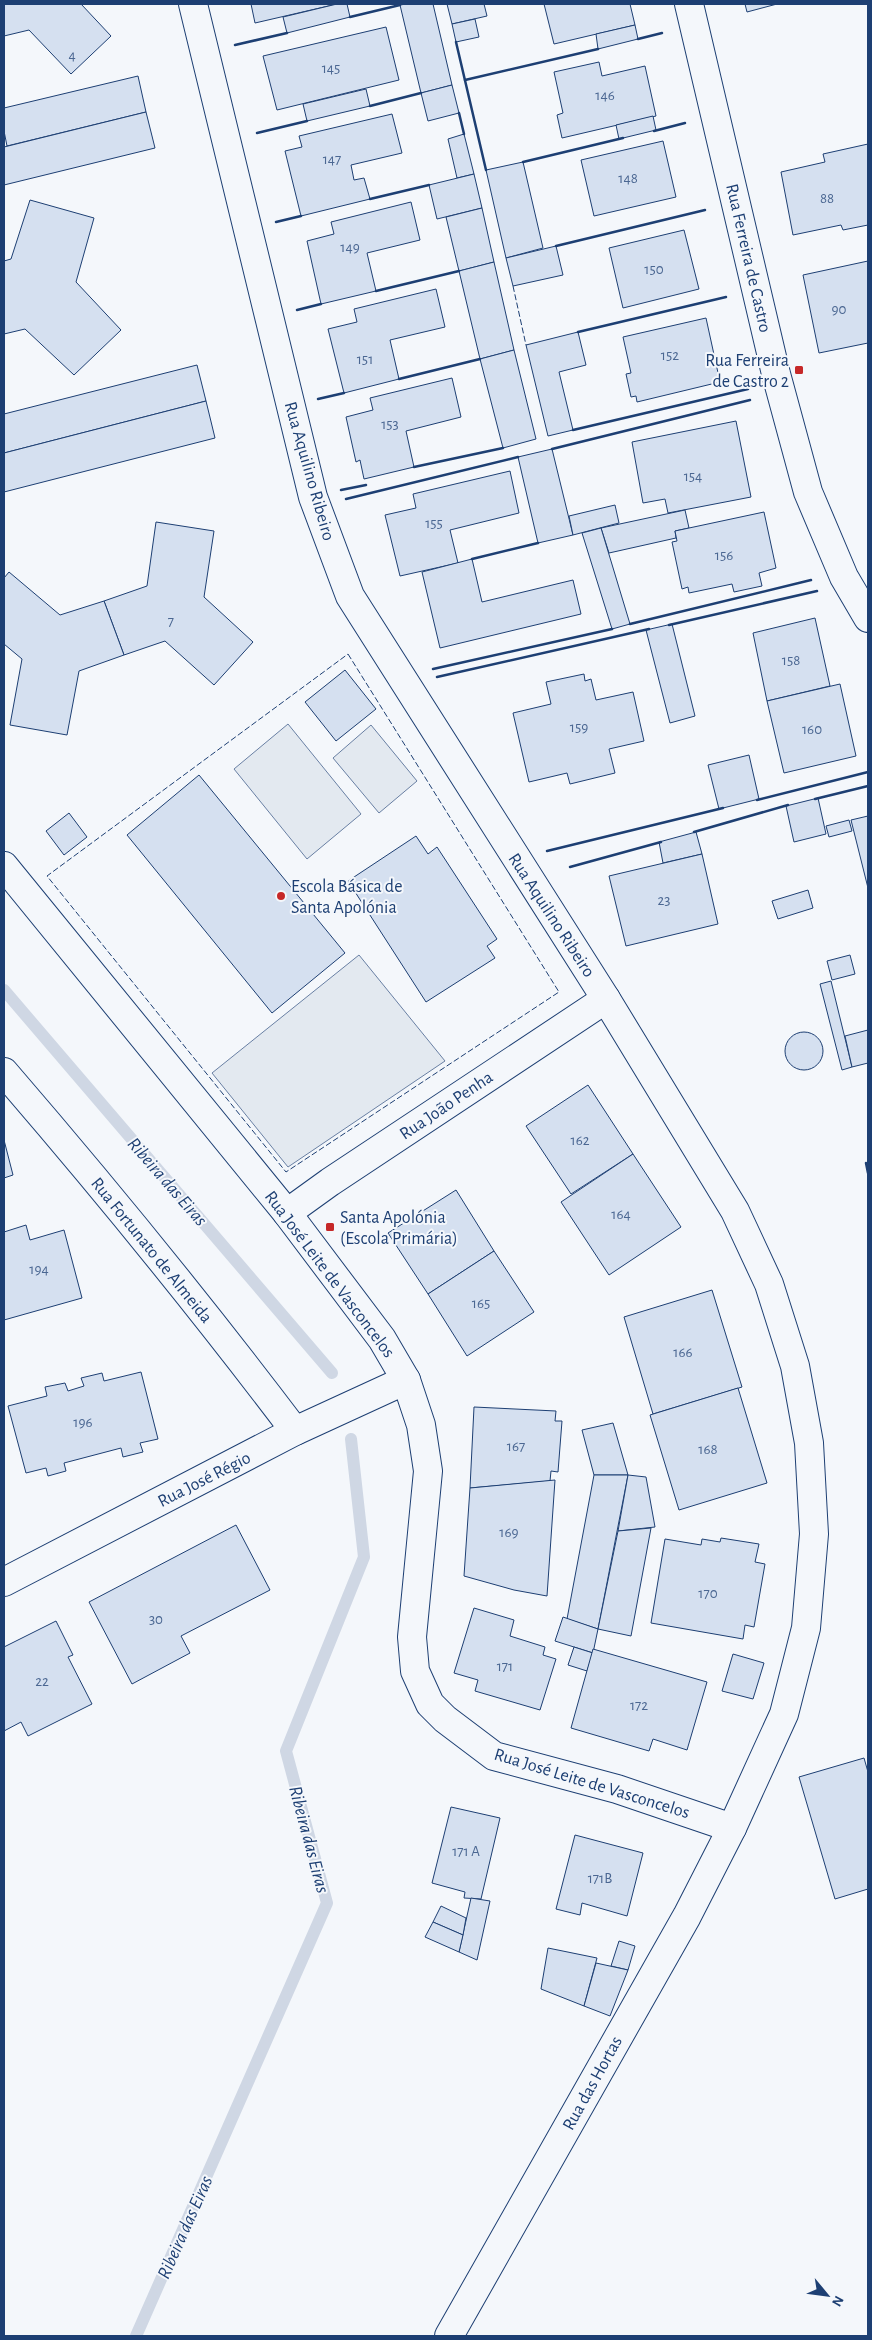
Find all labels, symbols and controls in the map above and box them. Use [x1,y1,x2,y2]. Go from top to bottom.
house number: 4 [68,48,76,63]
house number: 145 [322,61,340,76]
house number: 146 [595,88,615,103]
house number: 147 [323,152,341,167]
house number: 148 [618,171,638,186]
street label: Rua Ferreira de Castro [722,182,774,334]
house number: 88 [820,191,834,206]
house number: 149 [340,240,360,255]
house number: 150 [644,262,664,277]
house number: 90 [832,302,847,317]
house number: 152 [661,348,679,363]
house number: 151 [357,352,373,367]
place label: Rua Ferreira de Castro 2 [705,352,789,391]
marker: Rua Ferreira de Castro 2 [793,364,805,376]
street label: Rua Aquilino Ribeiro [281,400,338,543]
house number: 153 [381,417,399,432]
house number: 154 [684,469,702,484]
house number: 155 [425,516,443,531]
house number: 156 [715,548,733,563]
house number: 7 [168,614,174,629]
house number: 158 [782,653,800,668]
house number: 159 [570,720,588,735]
house number: 160 [802,722,822,737]
street label: Rua Aquilino Ribeiro [504,850,598,981]
place label: Escola Básica de Santa Apolónia [291,878,403,917]
marker: Escola Básica de Santa Apolónia [275,890,287,902]
house number: 23 [657,893,671,908]
street label: Rua João Penha [397,1068,496,1144]
house number: 162 [570,1133,590,1148]
water label: Ribeira das Eiras [124,1134,210,1230]
street label: Rua Fortunato de Almeida [87,1174,215,1327]
street label: Rua José Leite de Vasconcelos [261,1188,398,1361]
house number: 164 [611,1207,631,1222]
place label: Santa Apolónia (Escola Primária) [340,1209,458,1248]
marker: Santa Apolónia (Escola Primária) [324,1221,336,1233]
house number: 194 [29,1262,49,1277]
house number: 165 [472,1296,490,1311]
house number: 166 [673,1345,693,1360]
house number: 196 [73,1415,93,1430]
house number: 167 [507,1439,525,1454]
house number: 168 [698,1442,718,1457]
street label: Rua José Régio [155,1449,254,1511]
house number: 169 [499,1525,519,1540]
house number: 170 [698,1586,718,1601]
house number: 30 [149,1612,163,1627]
house number: 171 [497,1659,513,1674]
house number: 22 [35,1674,49,1689]
house number: 172 [630,1698,648,1713]
street label: Rua José Leite de Vasconcelos [492,1746,692,1822]
water label: Ribeira das Eiras [285,1784,332,1895]
house number: 171 A [452,1844,480,1859]
house number: 171B [588,1871,612,1886]
street label: Rua das Hortas [560,2033,626,2134]
water label: Ribeira das Eiras [154,2173,216,2282]
north arrow [802,2270,852,2320]
text: N [829,2293,846,2308]

